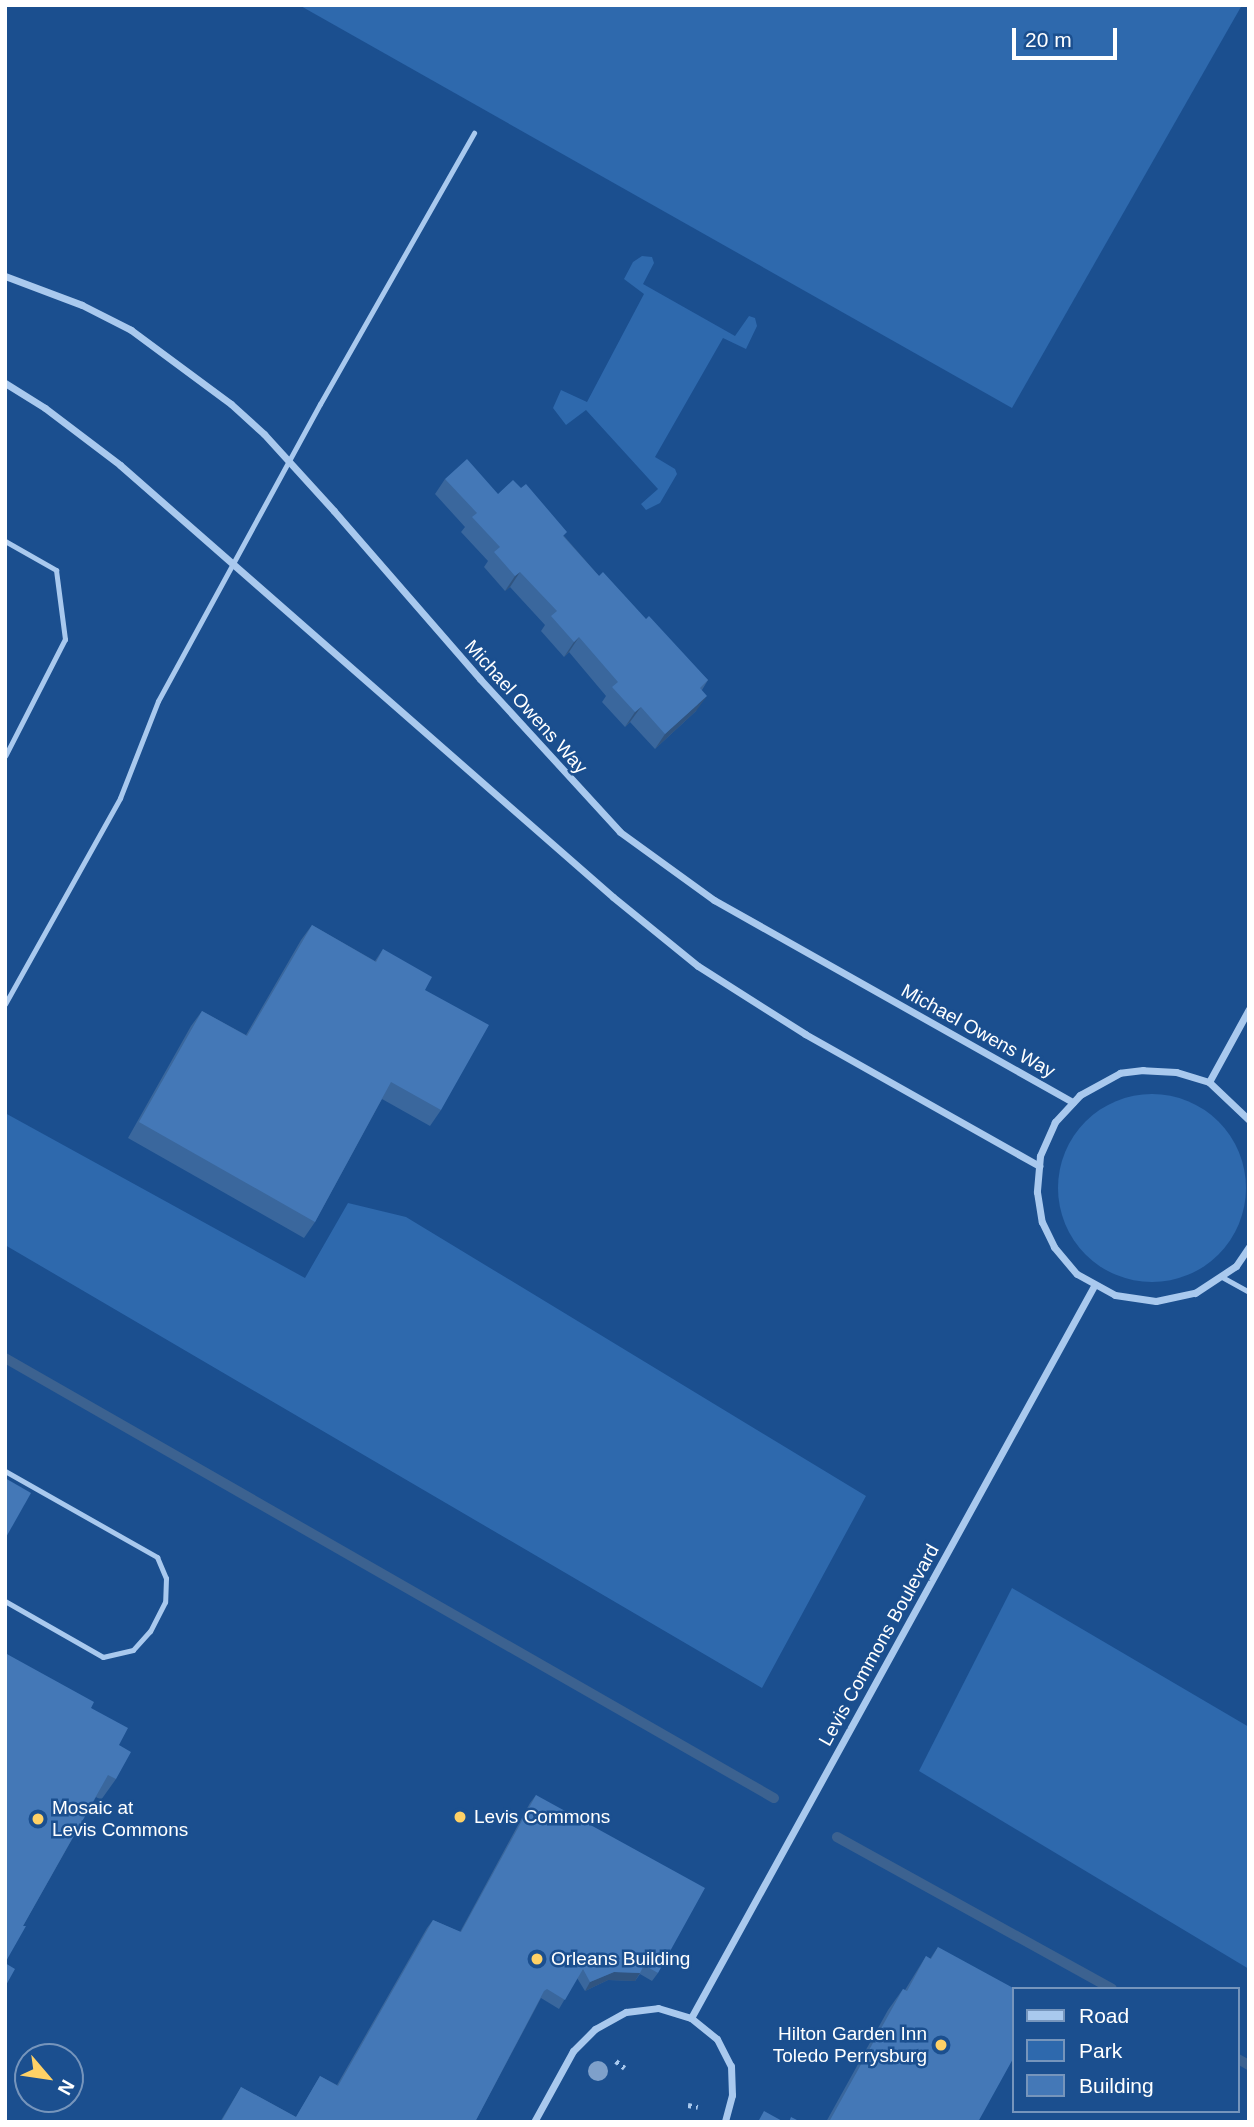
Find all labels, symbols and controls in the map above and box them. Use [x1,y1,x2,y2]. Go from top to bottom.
scale bar [1016,14,1121,58]
text: 20 m [1025,28,1072,51]
street label: Michael Owens Way [460,635,592,779]
street label: Michael Owens Way [897,979,1059,1083]
street label: Levis Commons Boulevard [814,1540,944,1750]
place label: Mosaic at Levis Commons [52,1797,188,1841]
place label: Levis Commons [474,1806,610,1828]
marker: Levis Commons [452,1809,468,1825]
marker: Mosaic at Levis Commons [30,1811,46,1827]
place label: Orleans Building [551,1948,690,1970]
marker: Orleans Building [529,1951,545,1967]
legend [1012,1987,1240,2113]
text: Road [1079,2004,1129,2027]
place label: Hilton Garden Inn Toledo Perrysburg [773,2023,927,2067]
marker: Hilton Garden Inn Toledo Perrysburg [933,2037,949,2053]
text: Park [1079,2039,1122,2062]
north arrow [14,2043,84,2113]
text: Building [1079,2074,1154,2097]
text: N [54,2076,79,2099]

